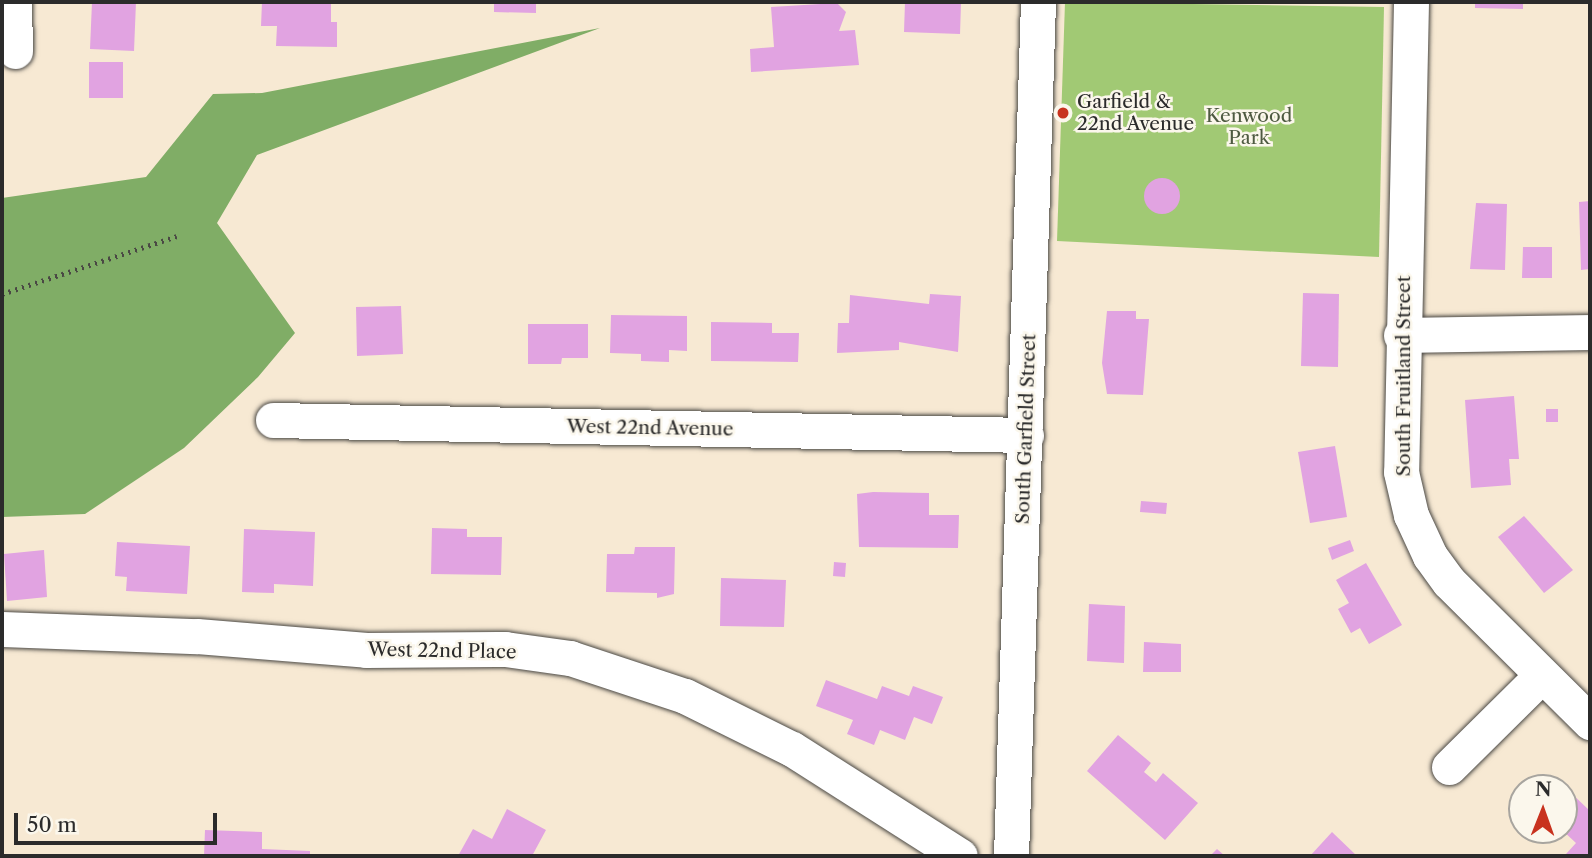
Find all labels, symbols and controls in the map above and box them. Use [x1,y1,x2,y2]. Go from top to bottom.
place label: Garfield & 22nd Avenue [1077,91,1195,135]
marker: Garfield & 22nd Avenue [1055,105,1071,121]
park label: Kenwood Park [1206,105,1292,149]
street label: South Fruitland Street [1393,276,1415,476]
street label: South Garfield Street [1011,333,1041,525]
street label: West 22nd Avenue [566,415,734,441]
street label: West 22nd Place [367,638,517,664]
north arrow [1508,774,1578,844]
text: N [1535,778,1552,801]
scale bar [18,798,220,842]
text: 50 m [27,812,77,837]

